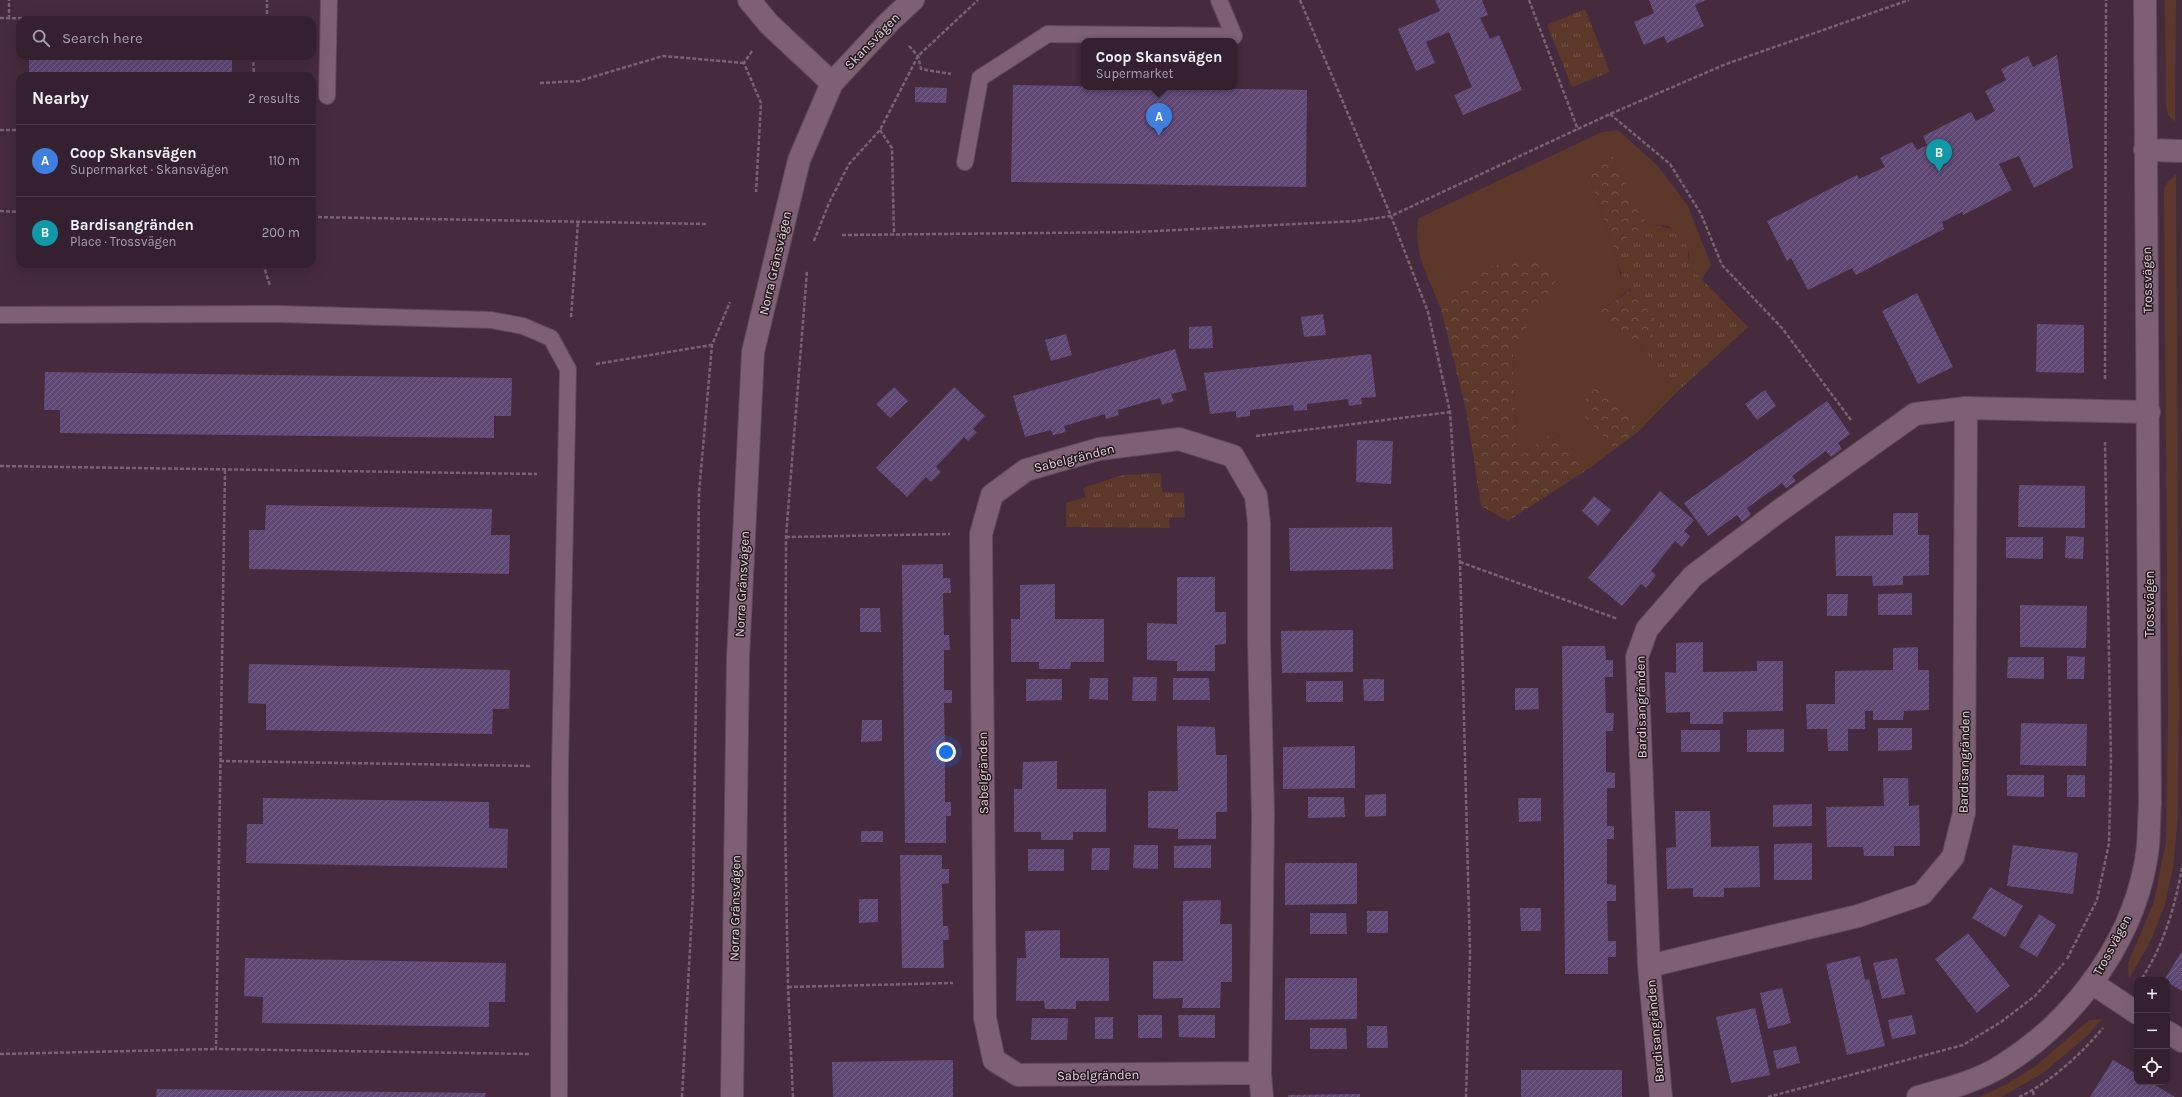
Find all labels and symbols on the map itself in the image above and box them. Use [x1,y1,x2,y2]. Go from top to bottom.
street label: Skansvägen [841,10,903,72]
pin: A [1146,103,1172,136]
pin: B [1926,139,1952,172]
street label: Norra Gränsvägen [756,210,794,316]
street label: Trossvägen [2139,247,2155,313]
street label: Sabelgränden [1032,441,1116,475]
street label: Norra Gränsvägen [732,531,752,637]
street label: Trossvägen [2142,571,2157,637]
street label: Bardisangränden [1633,656,1649,758]
street label: Bardisangränden [1956,711,1972,813]
street label: Sabelgränden [975,732,991,814]
your location [936,742,956,762]
street label: Norra Gränsvägen [727,855,743,961]
street label: Trossvägen [2090,912,2134,978]
street label: Bardisangränden [1643,979,1667,1083]
street label: Sabelgränden [1057,1067,1139,1083]

